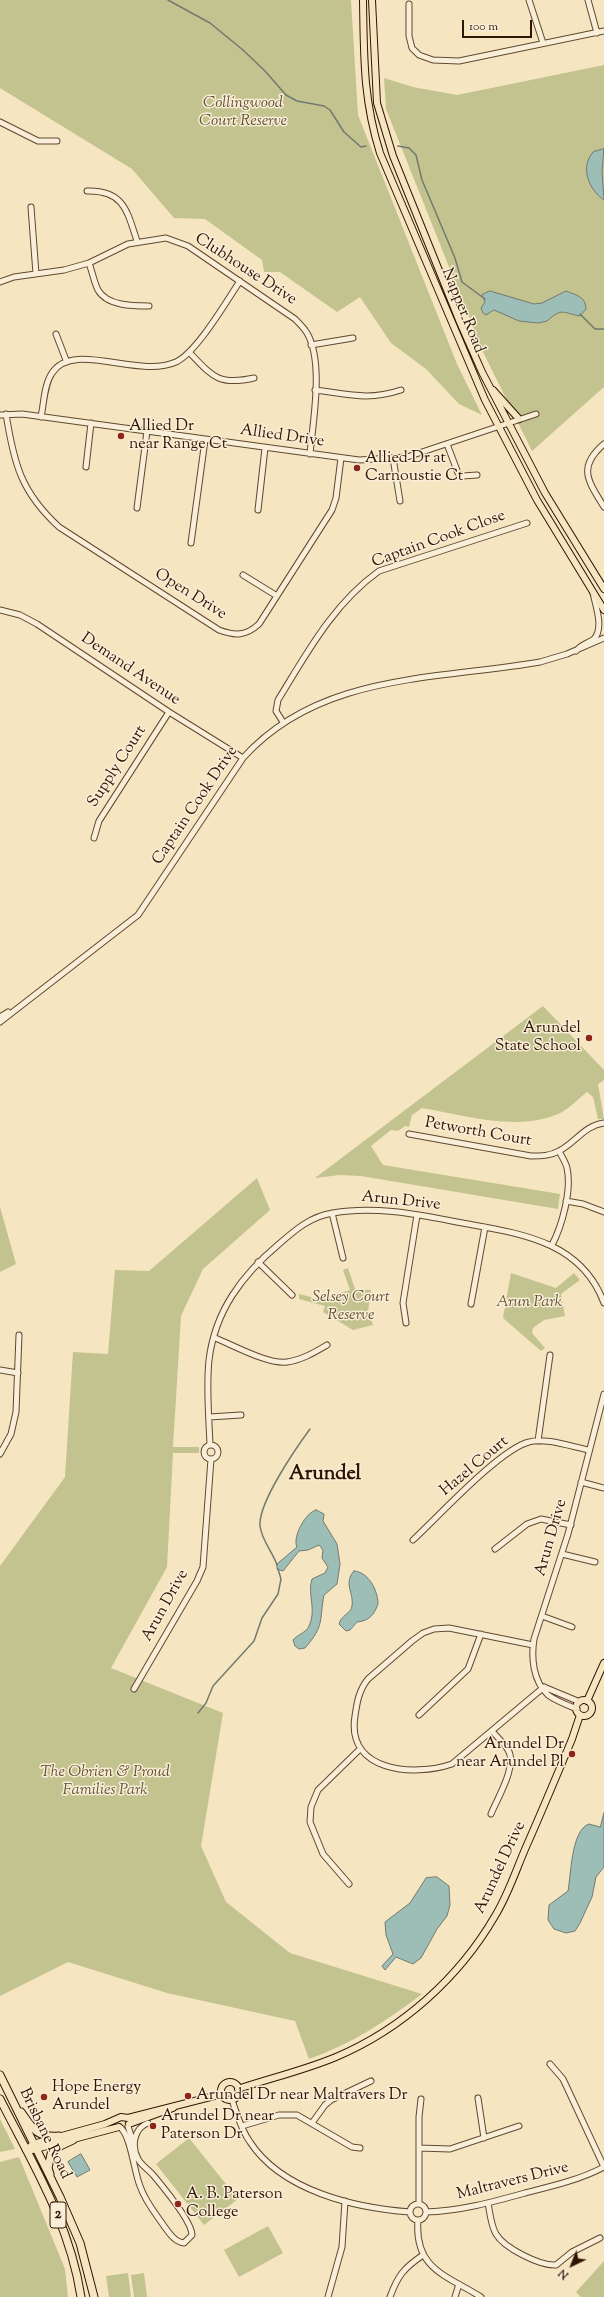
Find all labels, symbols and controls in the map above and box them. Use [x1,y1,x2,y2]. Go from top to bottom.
scale bar [464,12,534,38]
text: 100 m [469,18,498,36]
park label: Collingwood Court Reserve [199,94,287,132]
street label: Clubhouse Drive [190,230,300,310]
street label: Napper Road [436,266,488,356]
place label: Allied Dr near Range Ct [129,417,227,455]
street label: Allied Drive [239,422,325,452]
marker: Allied Dr near Range Ct [116,431,126,441]
place label: Allied Dr at Carnoustie Ct [365,449,463,487]
marker: Allied Dr at Carnoustie Ct [352,463,362,473]
street label: Captain Cook Close [370,507,508,573]
street label: Open Drive [150,565,230,625]
street label: Demand Avenue [77,630,183,710]
street label: Supply Court [84,722,152,812]
street label: Captain Cook Drive [149,743,243,869]
place label: Arundel State School [495,1019,581,1057]
marker: Arundel State School [584,1033,594,1043]
street label: Petworth Court [423,1114,533,1152]
street label: Arun Drive [361,1188,441,1216]
park label: Selsey Court Reserve [312,1288,390,1326]
park label: Arun Park [496,1293,562,1313]
street label: Hazel Court [437,1433,513,1501]
district label: Arundel [289,1464,361,1488]
street label: Arun Drive [532,1497,572,1579]
street label: Arun Drive [138,1567,194,1645]
place label: Arundel Dr near Arundel Pl [456,1735,564,1773]
marker: Arundel Dr near Arundel Pl [567,1749,577,1759]
park label: The Obrien & Proud Families Park [40,1763,170,1801]
street label: Arundel Drive [471,1819,531,1917]
place label: Hope Energy Arundel [52,2078,141,2116]
street label: Brisbane Road [14,2085,74,2183]
place label: Arundel Dr near Maltravers Dr [196,2086,407,2106]
marker: Arundel Dr near Maltravers Dr [183,2091,193,2101]
marker: Hope Energy Arundel [39,2092,49,2102]
place label: Arundel Dr near Paterson Dr [161,2107,274,2145]
marker: Arundel Dr near Paterson Dr [148,2121,158,2131]
street label: Maltravers Drive [455,2159,571,2205]
place label: A. B. Paterson College [186,2185,283,2223]
marker: A. B. Paterson College [173,2199,183,2209]
road number: 2 [50,2202,66,2228]
north arrow [552,2245,592,2285]
text: N [555,2265,572,2283]

